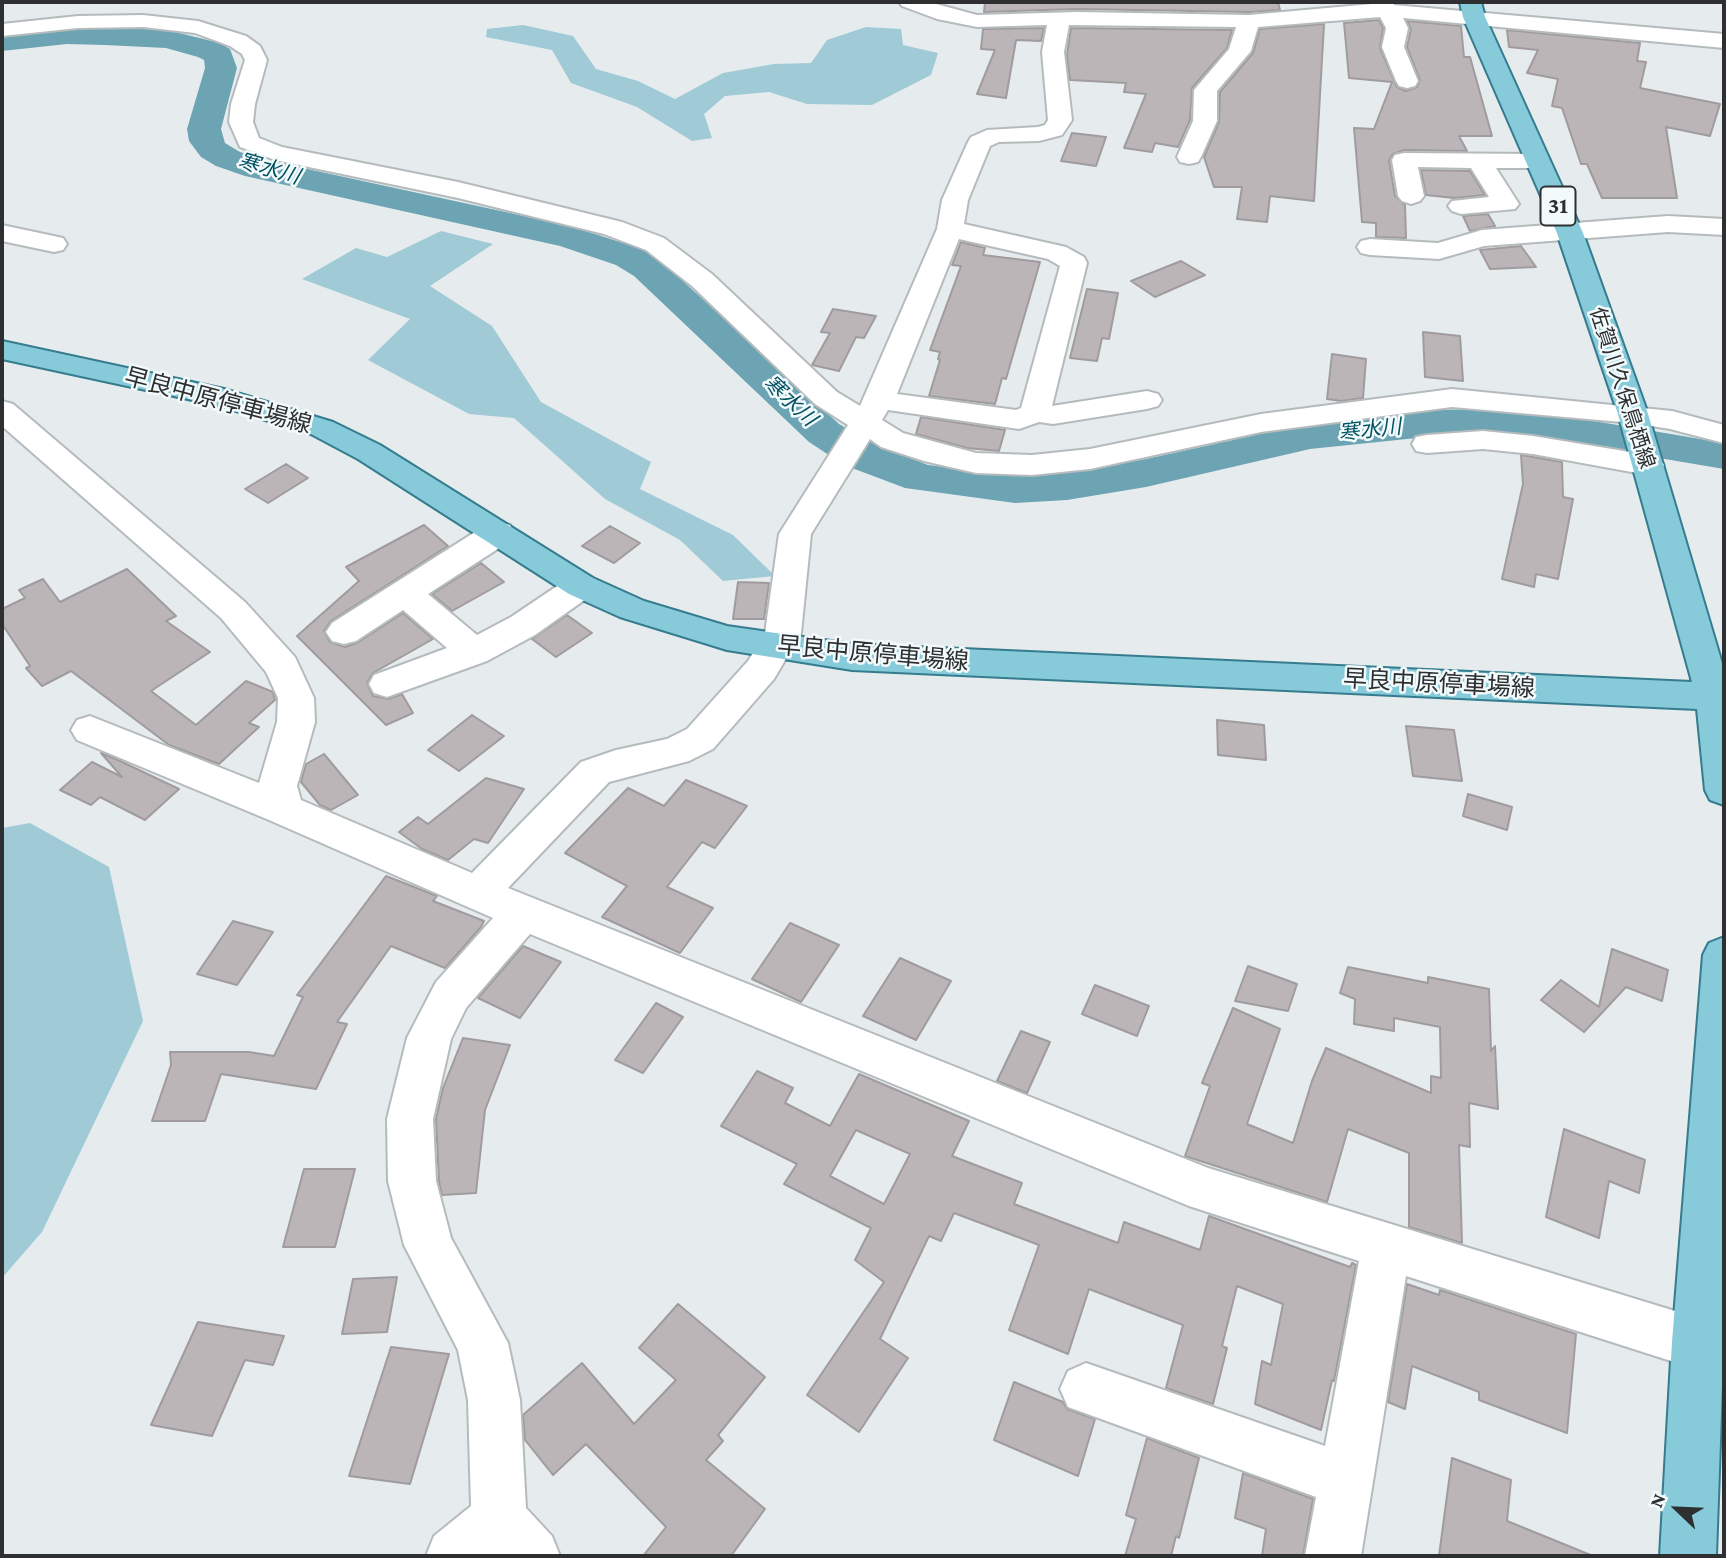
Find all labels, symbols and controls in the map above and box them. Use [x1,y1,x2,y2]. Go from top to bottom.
water label: 寒水川 [235,148,303,190]
road number: 31 [1540,186,1576,226]
street label: 佐賀川久保鳥栖線 [1584,304,1660,472]
street label: 早良中原停車場線 [122,362,314,440]
water label: 寒水川 [758,370,822,432]
water label: 寒水川 [1337,414,1403,446]
street label: 早良中原停車場線 [776,631,970,677]
street label: 早良中原停車場線 [1342,665,1536,703]
north arrow [1642,1474,1712,1544]
text: N [1645,1491,1669,1511]

